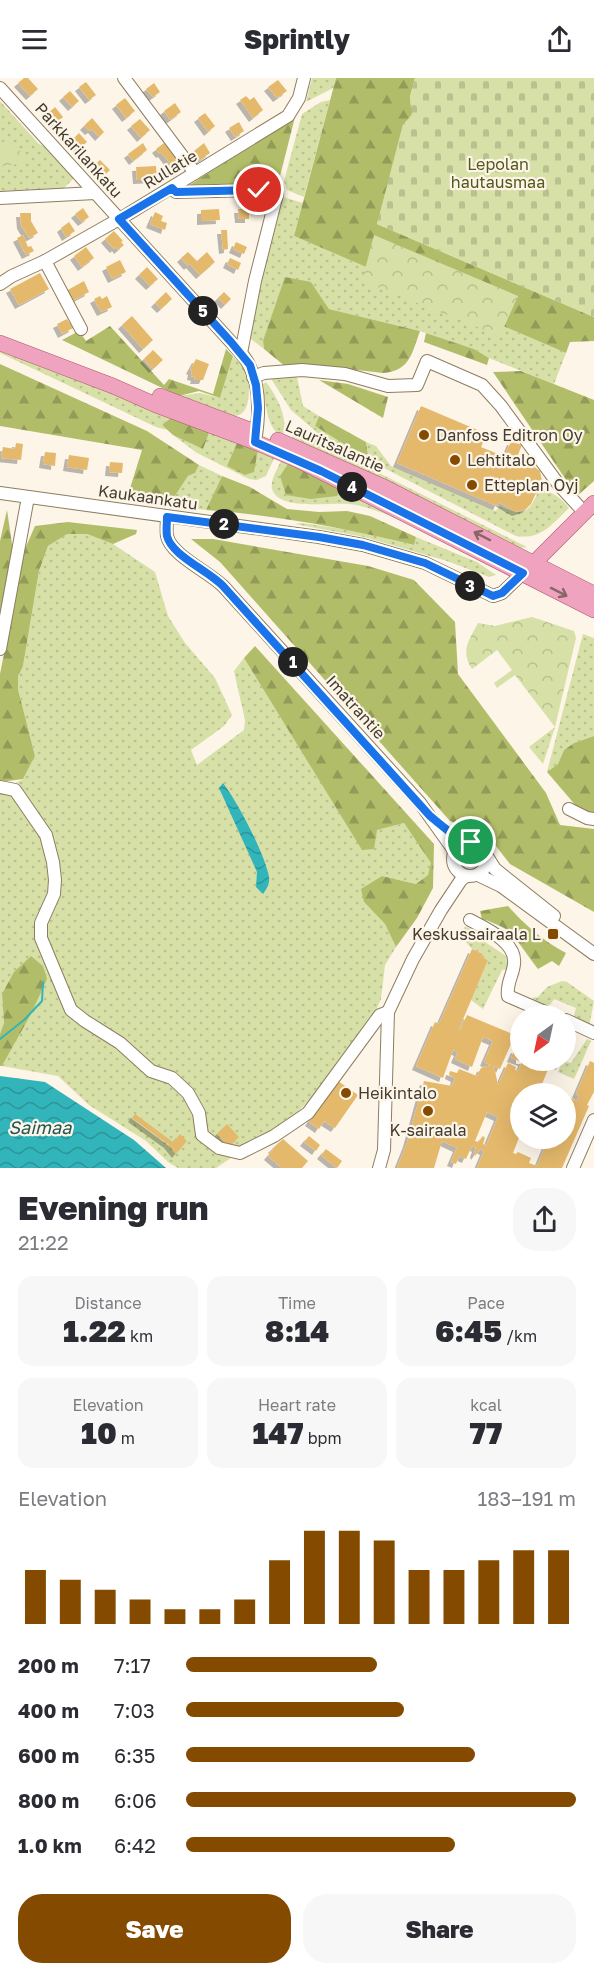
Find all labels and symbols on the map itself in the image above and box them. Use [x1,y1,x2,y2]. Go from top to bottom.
street label: Parkkarilankatu [31,98,127,202]
street label: Rullatie [139,145,201,193]
park label: Lepolan hautausmaa [451,154,545,192]
pin [233,164,284,215]
pin: 5 [188,296,218,326]
street label: Lauritsalantie [282,415,388,477]
place label: Danfoss Editron Oy [436,425,583,445]
marker: Danfoss Editron Oy [417,428,431,442]
place label: Lehtitalo [467,450,536,470]
marker: Lehtitalo [448,453,462,467]
pin: 4 [337,472,367,502]
place label: Etteplan Oyj [484,475,579,495]
marker: Etteplan Oyj [465,478,479,492]
street label: Kaukaankatu [97,480,199,514]
pin: 2 [209,509,239,539]
one-way arrow [473,530,491,541]
pin: 3 [455,571,485,601]
one-way arrow [549,587,567,598]
pin: 1 [278,647,308,677]
street label: Imatrantie [322,671,390,743]
pin [445,816,496,867]
place label: Keskussairaala L [412,924,541,944]
marker: Keskussairaala L [546,927,560,941]
north arrow [510,1005,576,1071]
place label: Heikintalo [358,1083,437,1103]
marker: Heikintalo [339,1086,353,1100]
marker: K-sairaala [421,1104,435,1118]
water label: Saimaa [9,1116,72,1138]
place label: K-sairaala [389,1120,467,1140]

